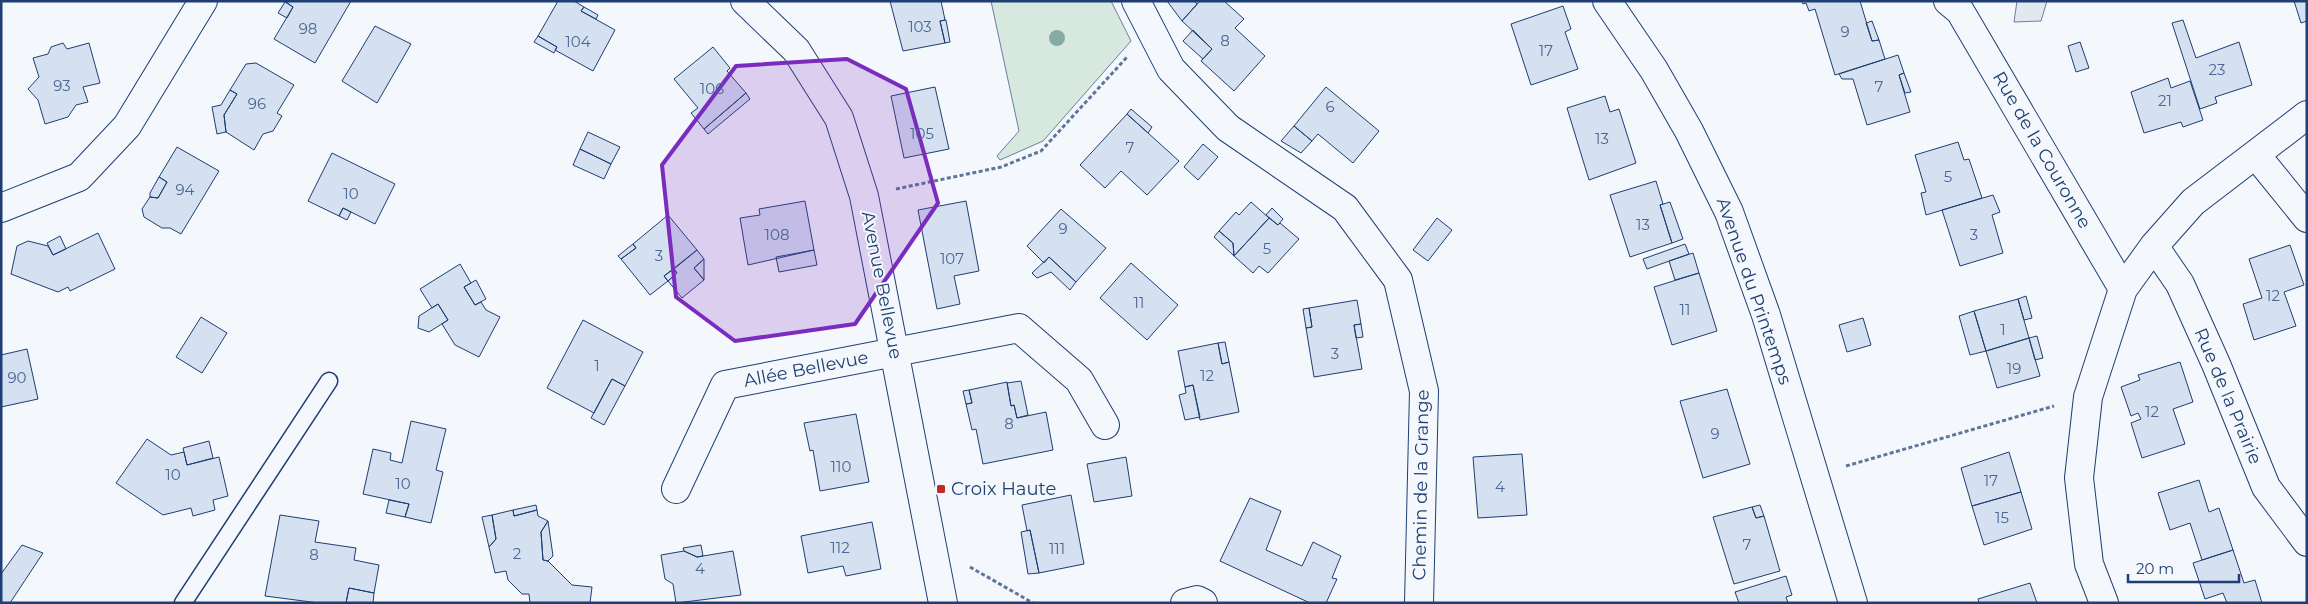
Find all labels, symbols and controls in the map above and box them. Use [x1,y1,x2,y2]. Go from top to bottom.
house number: 103 [908,17,932,36]
house number: 98 [299,19,317,38]
house number: 9 [1840,22,1850,41]
house number: 8 [1220,31,1230,50]
house number: 104 [565,32,591,51]
house number: 17 [1539,41,1553,60]
house number: 23 [2209,60,2225,79]
street label: Rue de la Couronne [1988,67,2096,233]
house number: 93 [53,76,71,95]
house number: 7 [1875,77,1884,96]
house number: 106 [700,79,724,98]
house number: 21 [2158,91,2172,110]
house number: 96 [248,94,266,113]
house number: 6 [1325,97,1335,116]
house number: 105 [910,124,934,143]
house number: 13 [1595,129,1609,148]
house number: 7 [1126,138,1135,157]
house number: 5 [1944,167,1952,186]
house number: 94 [175,180,195,199]
house number: 10 [343,184,359,203]
street label: Avenue du Printemps [1712,195,1796,388]
street label: Avenue Bellevue [857,209,907,361]
house number: 13 [1636,215,1650,234]
house number: 9 [1058,219,1068,238]
house number: 108 [765,225,789,244]
house number: 3 [1970,225,1978,244]
house number: 5 [1263,239,1271,258]
house number: 3 [655,246,663,265]
house number: 107 [940,249,964,268]
house number: 12 [2266,286,2280,305]
house number: 11 [1134,293,1144,312]
house number: 11 [1680,300,1690,319]
house number: 1 [2000,320,2006,339]
street label: Rue de la Prairie [2189,325,2267,468]
house number: 3 [1331,344,1339,363]
street label: Allée Bellevue [742,346,870,392]
house number: 1 [594,356,600,375]
house number: 19 [2007,359,2021,378]
house number: 12 [1200,366,1214,385]
house number: 90 [7,368,27,387]
street label: Chemin de la Grange [1408,389,1434,581]
house number: 12 [2145,402,2159,421]
house number: 8 [1004,414,1014,433]
house number: 9 [1710,424,1720,443]
house number: 110 [831,457,851,476]
house number: 10 [165,465,181,484]
house number: 17 [1984,471,1998,490]
house number: 10 [395,474,411,493]
house number: 4 [1495,477,1505,496]
place label: Croix Haute [951,478,1057,500]
marker: Croix Haute [935,483,947,495]
house number: 15 [1995,508,2009,527]
house number: 7 [1743,535,1752,554]
house number: 112 [830,538,850,557]
house number: 111 [1049,539,1065,558]
house number: 2 [513,544,521,563]
house number: 8 [309,545,319,564]
scale bar [2128,552,2239,584]
house number: 4 [695,559,705,578]
text: 20 m [2136,559,2174,578]

